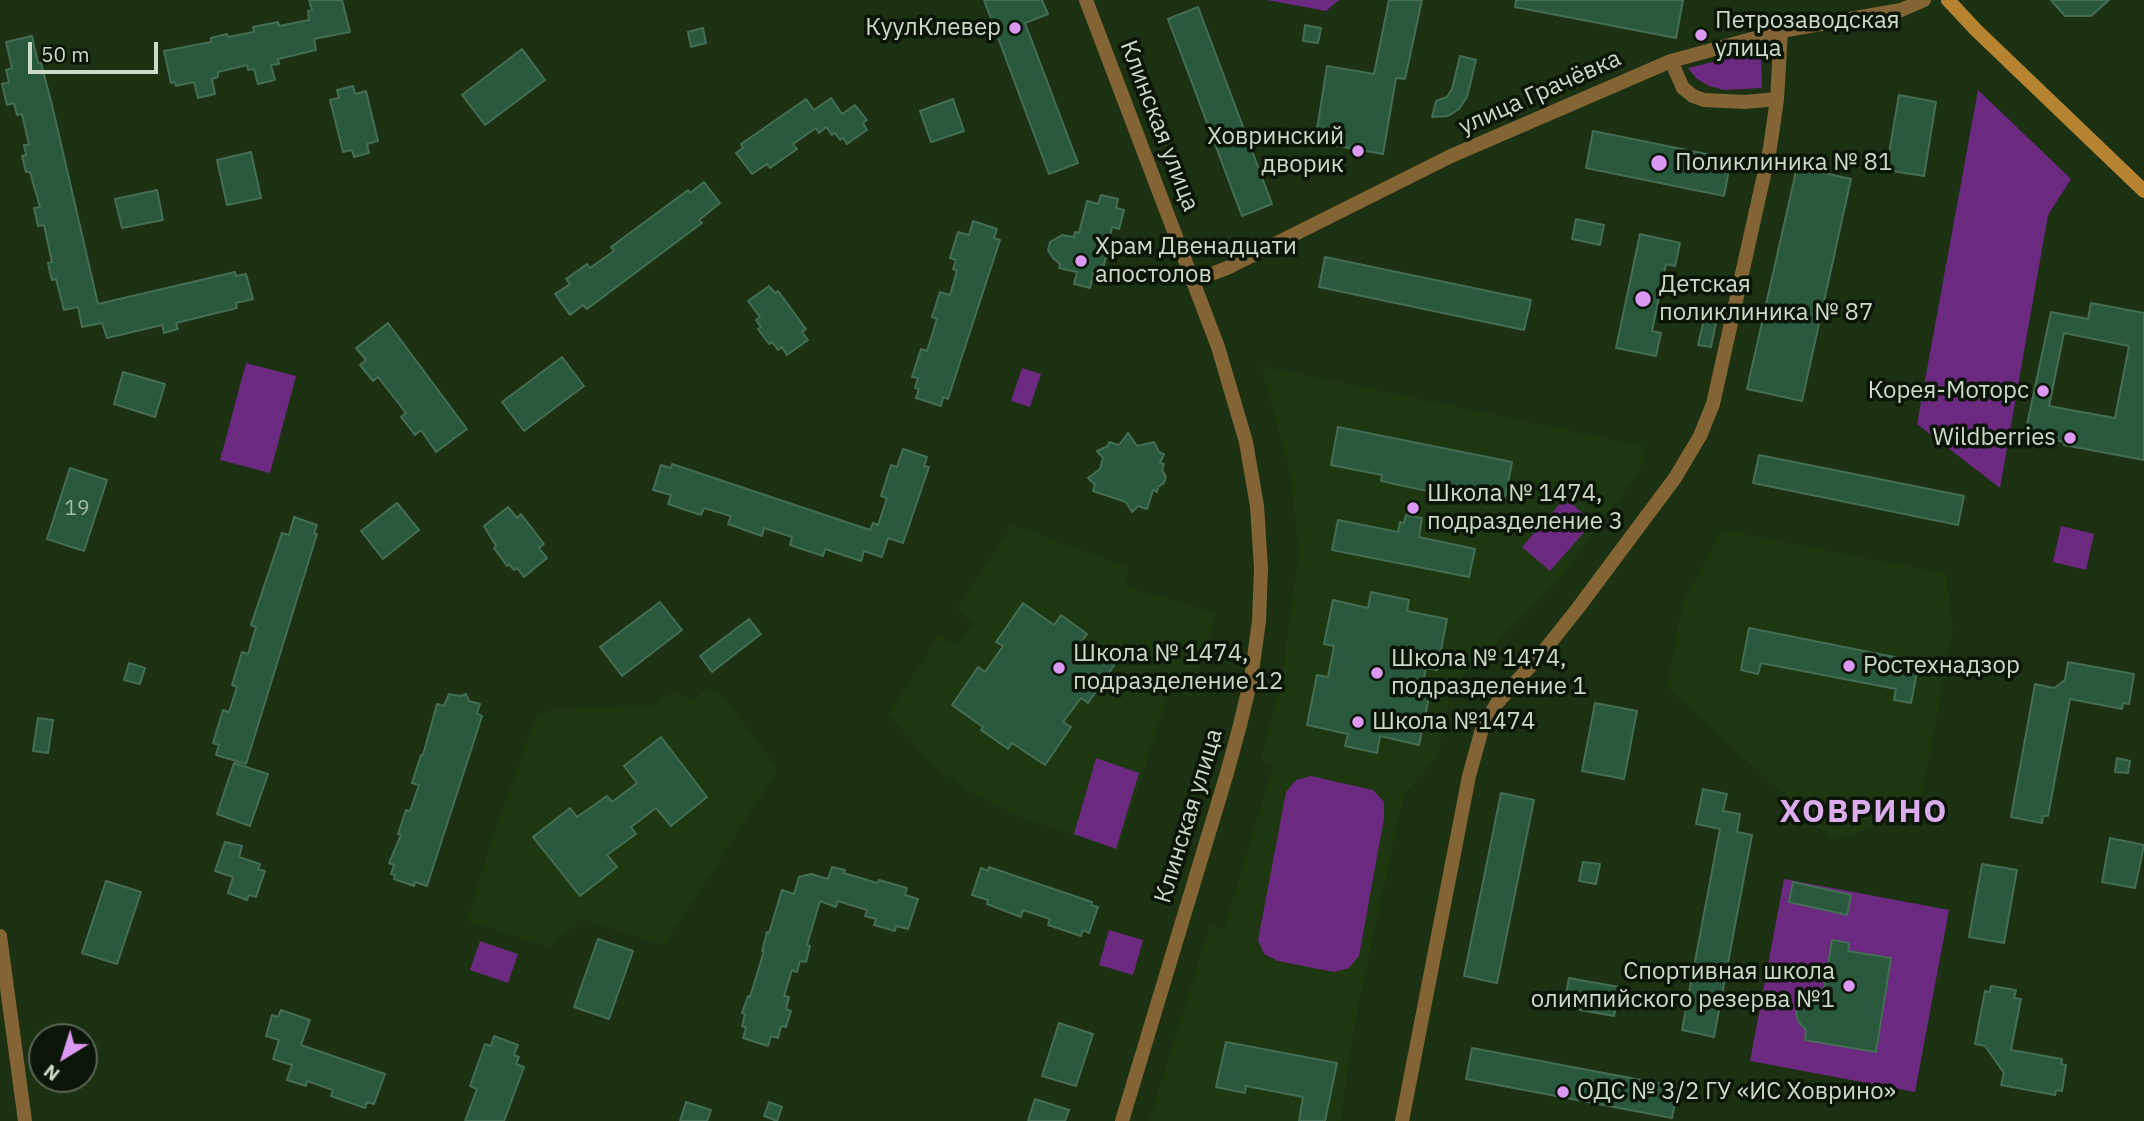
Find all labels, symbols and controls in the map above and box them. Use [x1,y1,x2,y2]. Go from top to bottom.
place label: Петрозаводская улица [1715,7,1900,63]
place label: КуулКлевер [865,14,1001,42]
marker: КуулКлевер [1007,20,1023,36]
marker: Петрозаводская улица [1693,27,1709,43]
scale bar [32,28,161,72]
street label: Клинская улица [1113,37,1205,215]
text: 50 m [41,40,90,68]
street label: улица Грачёвка [1454,44,1626,142]
place label: Ховринский дворик [1207,123,1344,179]
marker: Ховринский дворик [1350,143,1366,159]
place label: Поликлиника № 81 [1675,149,1892,177]
marker: Поликлиника № 81 [1649,153,1669,173]
place label: Храм Двенадцати апостолов [1095,233,1297,289]
marker: Храм Двенадцати апостолов [1073,253,1089,269]
place label: Детская поликлиника № 87 [1659,271,1873,327]
marker: Детская поликлиника № 87 [1633,289,1653,309]
place label: Корея-Моторс [1868,377,2029,405]
marker: Корея-Моторс [2035,383,2051,399]
place label: Wildberries [1933,424,2056,452]
marker: Wildberries [2062,430,2078,446]
place label: Школа № 1474, подразделение 3 [1427,480,1623,536]
house number: 19 [64,496,90,522]
marker: Школа № 1474, подразделение 3 [1405,500,1421,516]
place label: Школа № 1474, подразделение 12 [1073,640,1283,696]
place label: Школа № 1474, подразделение 1 [1391,645,1587,701]
place label: Ростехнадзор [1863,652,2020,680]
marker: Ростехнадзор [1841,658,1857,674]
marker: Школа № 1474, подразделение 12 [1051,660,1067,676]
marker: Школа № 1474, подразделение 1 [1369,665,1385,681]
place label: Школа №1474 [1372,708,1535,736]
marker: Школа №1474 [1350,714,1366,730]
street label: Клинская улица [1149,725,1229,907]
district label: ХОВРИНО [1780,794,1948,832]
place label: Спортивная школа олимпийского резерва №1 [1531,958,1835,1014]
marker: Спортивная школа олимпийского резерва №1 [1841,978,1857,994]
north arrow [28,1023,98,1093]
text: N [38,1059,64,1087]
place label: ОДС № 3/2 ГУ «ИС Ховрино» [1577,1078,1896,1106]
marker: ОДС № 3/2 ГУ «ИС Ховрино» [1555,1084,1571,1100]

